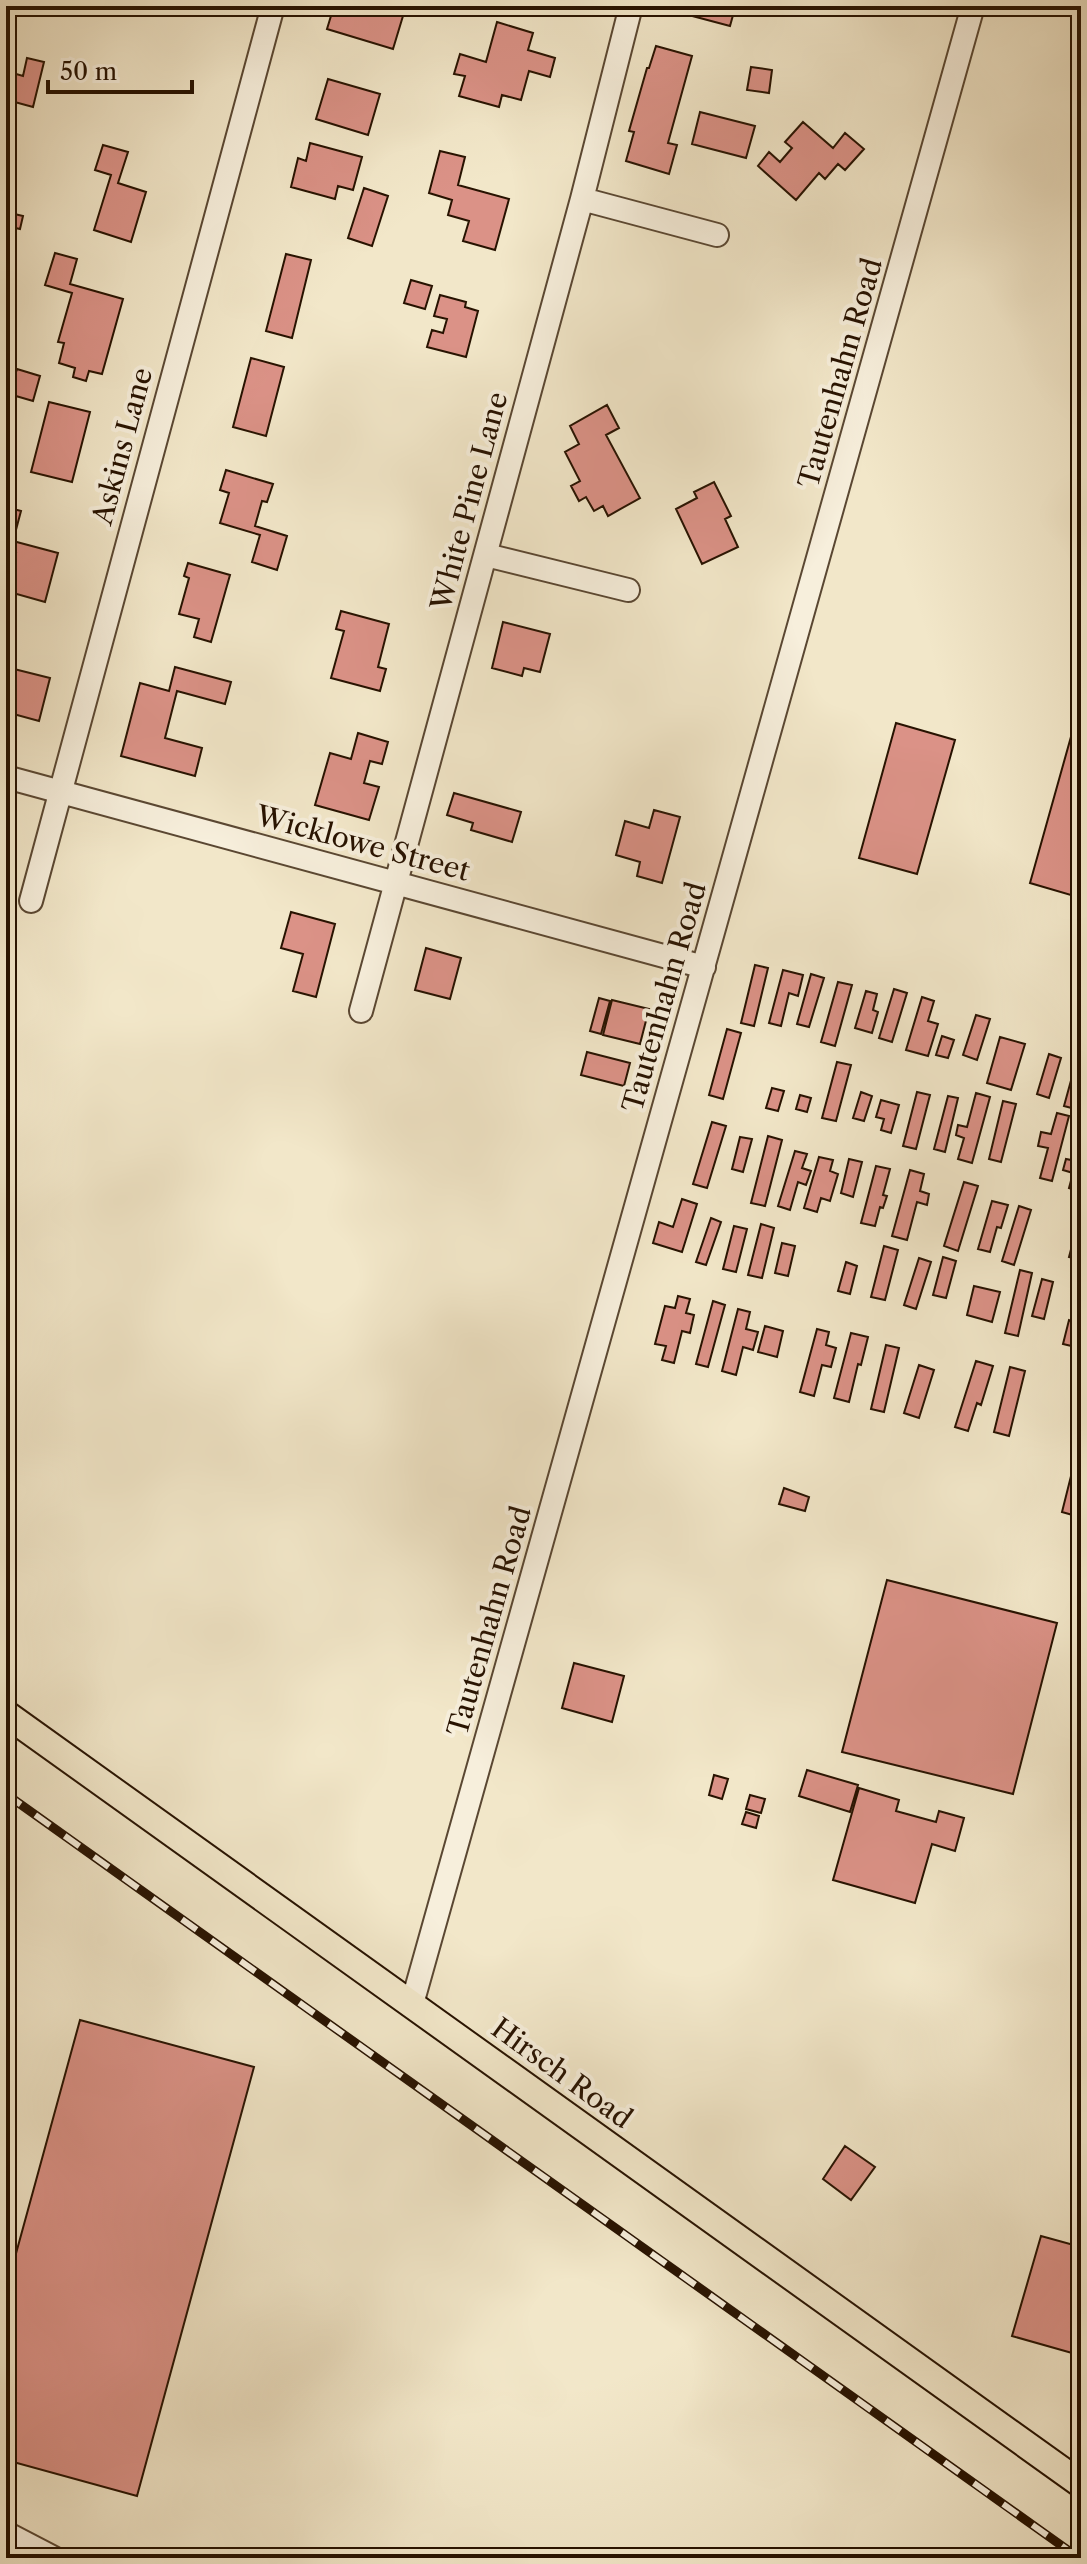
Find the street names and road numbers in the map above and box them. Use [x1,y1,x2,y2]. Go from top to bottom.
street label: Tautenhahn Road [791,254,889,492]
street label: Askins Lane [84,364,159,529]
street label: White Pine Lane [423,388,514,615]
street label: Wicklowe Street [252,798,474,888]
street label: Tautenhahn Road [615,878,713,1116]
street label: Tautenhahn Road [440,1502,538,1740]
street label: Hirsch Road [485,2011,639,2135]

